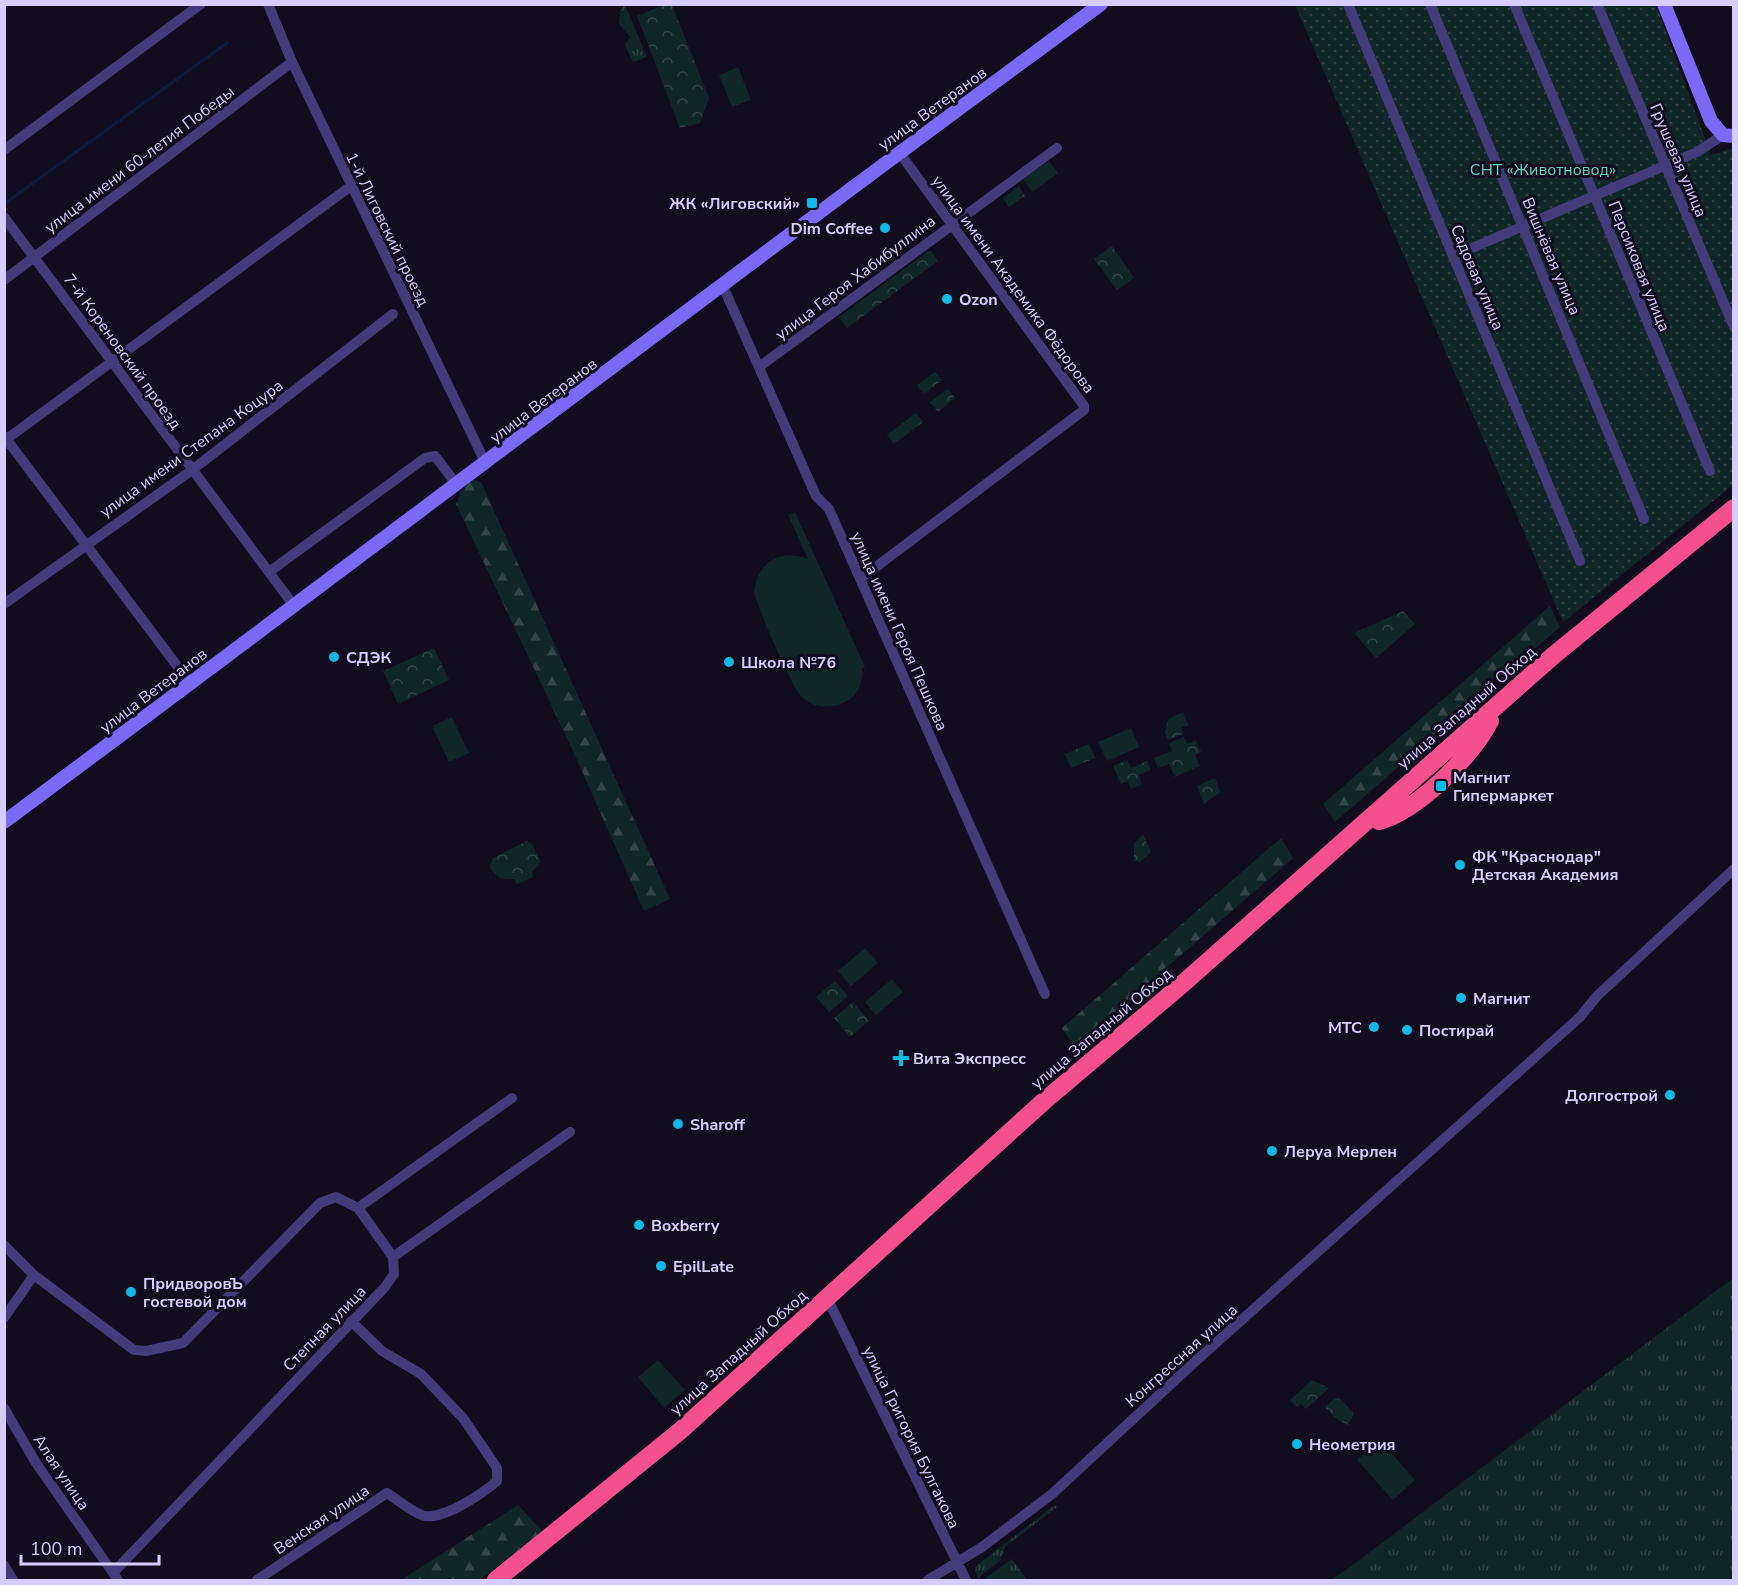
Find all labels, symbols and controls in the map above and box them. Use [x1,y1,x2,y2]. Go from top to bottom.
street label: улица Ветеранов [874,62,992,156]
street label: улица имени 60-летия Победы [40,81,239,239]
street label: Грушевая улица [1644,100,1712,221]
street label: 1-й Лиговский проезд [340,149,434,311]
park label: СНТ «Животновод» [1470,159,1616,181]
street label: улица имени Академика Фёдорова [927,171,1100,398]
place label: ЖК «Лиговский» [669,193,800,215]
street label: Вишнёвая улица [1516,194,1586,319]
marker: ЖК «Лиговский» [805,196,819,210]
street label: Персиковая улица [1603,198,1675,335]
street label: улица Героя Хабибуллина [771,210,940,345]
place label: Dim Coffee [791,218,873,240]
marker: Dim Coffee [878,221,892,235]
street label: Садовая улица [1445,221,1509,333]
street label: 7-й Кореновский проезд [58,269,186,434]
place label: Ozon [959,289,998,311]
marker: Ozon [940,292,954,306]
street label: улица Ветеранов [485,353,602,448]
street label: улица имени Степана Коцура [95,375,288,523]
street label: улица имени Героя Пешкова [845,529,953,734]
street label: улица Западный Обход [1392,641,1541,774]
street label: улица Ветеранов [95,643,212,738]
place label: СДЭК [346,647,392,669]
marker: СДЭК [327,650,341,664]
place label: Школа №76 [741,652,836,674]
marker: Школа №76 [722,655,736,669]
place label: Магнит Гипермаркет [1453,767,1554,807]
marker: Магнит Гипермаркет [1434,779,1448,793]
place label: ФК "Краснодар" Детская Академия [1472,846,1618,886]
marker: ФК "Краснодар" Детская Академия [1453,858,1467,872]
street label: улица Западный Обход [1027,963,1177,1094]
place label: Магнит [1473,988,1531,1010]
marker: Магнит [1454,991,1468,1005]
place label: МТС [1328,1017,1362,1039]
marker: МТС [1367,1020,1381,1034]
place label: Постирай [1419,1020,1494,1042]
marker: Постирай [1400,1023,1414,1037]
place label: Вита Экспресс [913,1048,1026,1070]
marker: Вита Экспресс [894,1051,908,1065]
place label: Долгострой [1565,1085,1658,1107]
marker: Долгострой [1663,1088,1677,1102]
place label: Sharoff [690,1114,746,1136]
marker: Sharoff [671,1117,685,1131]
place label: Леруа Мерлен [1284,1141,1397,1163]
marker: Леруа Мерлен [1265,1144,1279,1158]
place label: Boxberry [651,1215,720,1237]
marker: Boxberry [632,1218,646,1232]
place label: EpilLate [673,1256,734,1278]
marker: EpilLate [654,1259,668,1273]
place label: ПридворовЪ гостевой дом [143,1273,247,1313]
street label: Степная улица [278,1281,371,1376]
marker: ПридворовЪ гостевой дом [124,1285,138,1299]
street label: улица Западный Обход [665,1285,812,1420]
street label: Конгрессная улица [1121,1299,1243,1412]
street label: улица Григория Булгакова [857,1342,965,1532]
street label: Алая улица [28,1430,95,1515]
place label: Неометрия [1309,1434,1396,1456]
marker: Неометрия [1290,1437,1304,1451]
street label: Венская улица [269,1480,374,1560]
scale bar [21,1528,159,1566]
text: 100 m [30,1537,82,1561]

